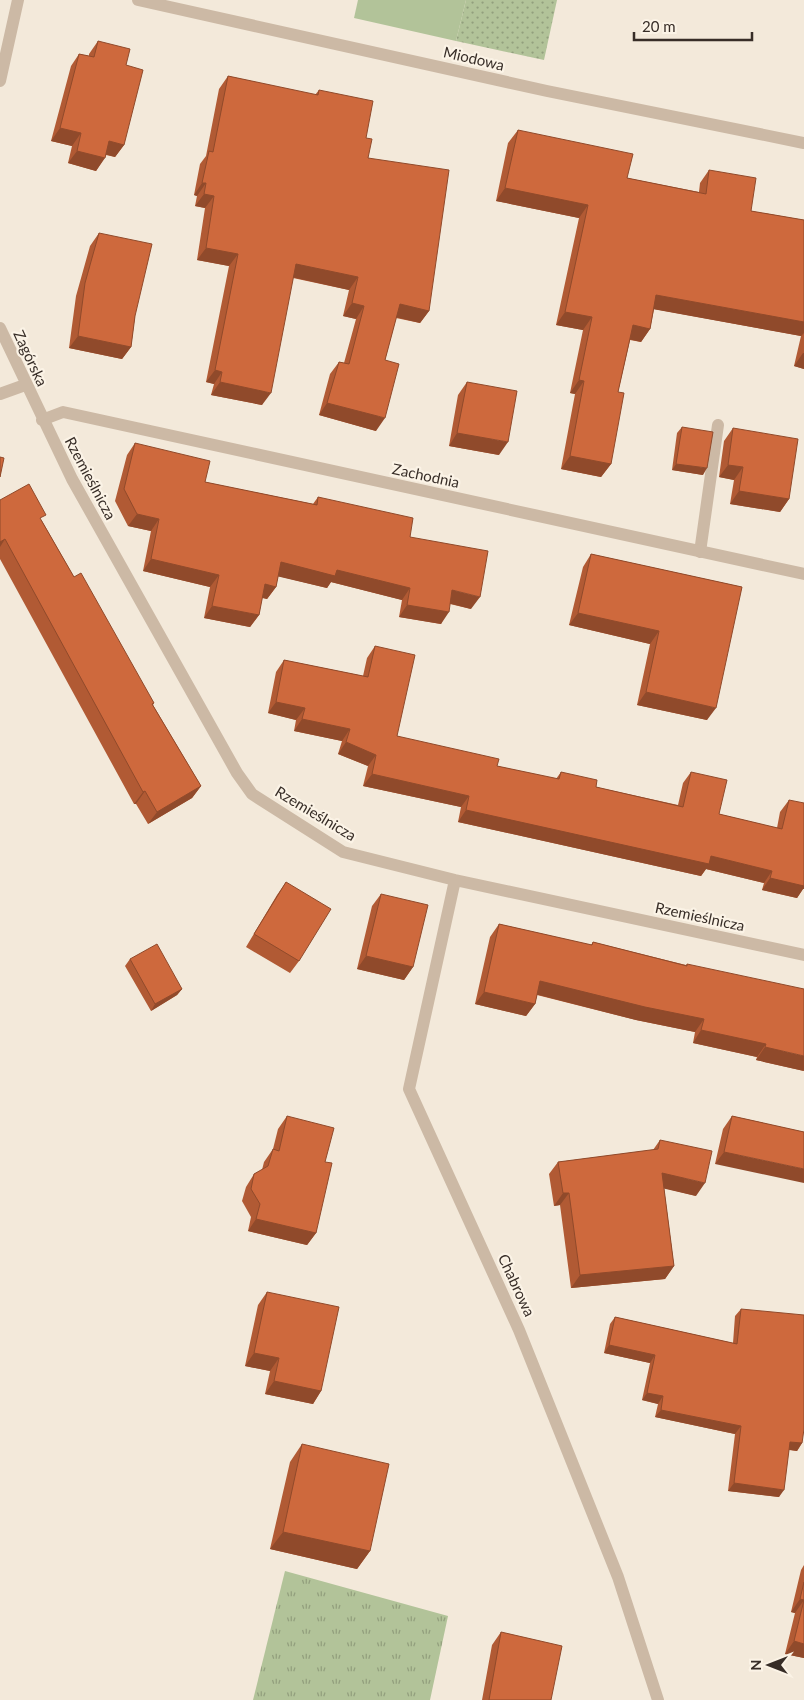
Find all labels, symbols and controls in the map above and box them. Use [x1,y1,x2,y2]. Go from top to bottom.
scale bar [634,10,752,42]
text: 20 m [642,17,676,35]
street label: Miodowa [442,42,506,74]
street label: Zagórska [10,327,52,389]
street label: Rzemieślnicza [62,434,120,522]
street label: Zachodnia [391,459,461,491]
street label: Rzemieślnicza [272,782,360,844]
street label: Rzemieślnicza [654,898,746,934]
street label: Chabrowa [495,1251,539,1319]
north arrow [744,1640,794,1690]
text: N [747,1660,764,1670]

